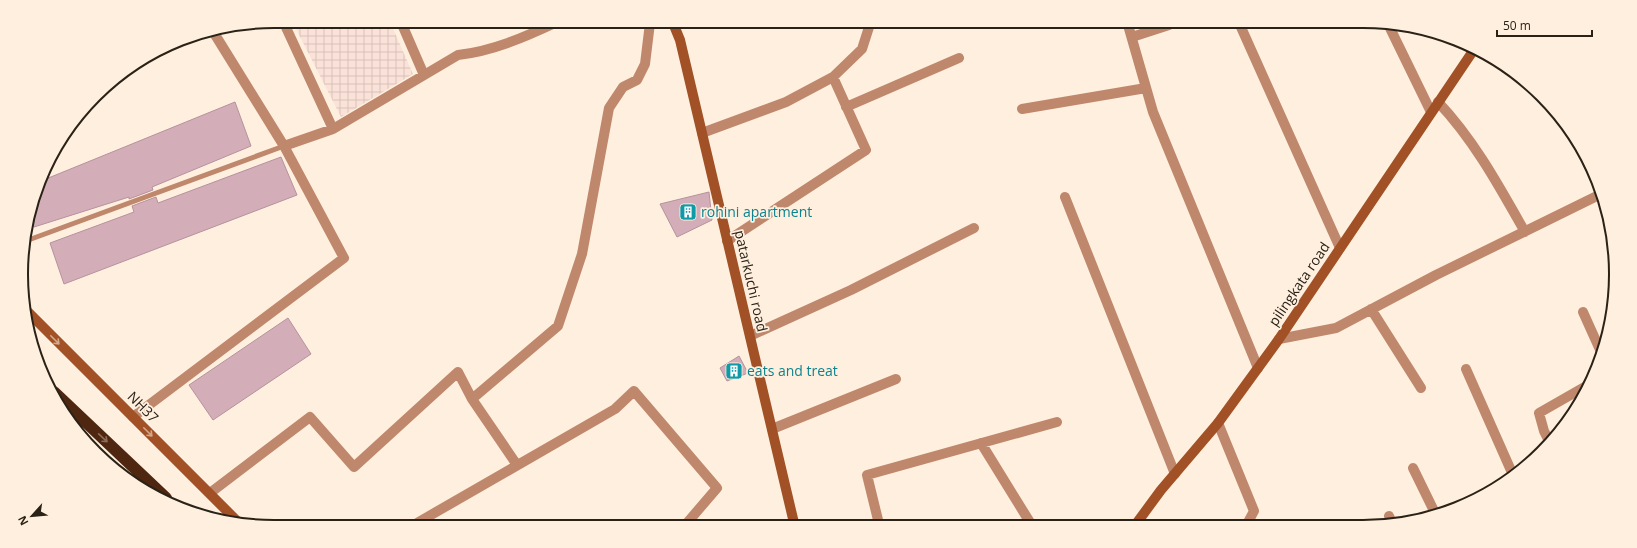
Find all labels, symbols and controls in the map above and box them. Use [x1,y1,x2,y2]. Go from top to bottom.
scale bar [1497,12,1592,38]
text: 50 m [1503,17,1531,34]
building icon: rohini apartment [678,202,698,222]
place label: rohini apartment [701,202,812,221]
street label: patarkuchi road [731,228,772,334]
street label: pilingkata road [1263,238,1334,329]
one-way arrow [50,335,60,345]
building icon: eats and treat [724,361,744,381]
place label: eats and treat [747,361,838,380]
street label: NH37 [124,387,163,426]
one-way arrow [143,427,152,437]
one-way arrow [98,433,108,442]
north arrow [12,496,52,536]
text: N [14,513,31,528]

